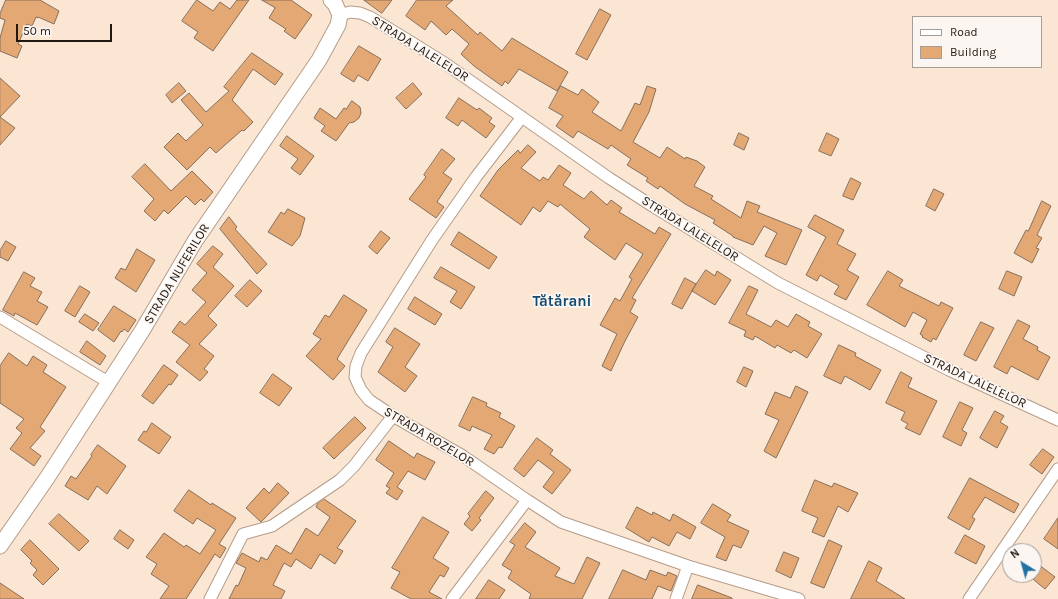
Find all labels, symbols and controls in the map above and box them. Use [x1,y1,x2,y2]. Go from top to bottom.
street label: STRADA LALELELOR [369,13,471,85]
scale bar [18,16,114,42]
legend [912,16,1042,68]
text: 50 m [23,24,51,38]
text: Road [950,25,978,39]
text: Building [950,45,996,59]
street label: STRADA LALELELOR [639,193,741,265]
street label: STRADA NUFERILOR [141,221,213,327]
district label: Tătărani [533,293,591,311]
street label: STRADA LALELELOR [921,350,1029,412]
street label: STRADA ROZELOR [381,404,477,470]
north arrow [1002,543,1042,583]
text: N [1008,546,1022,561]

